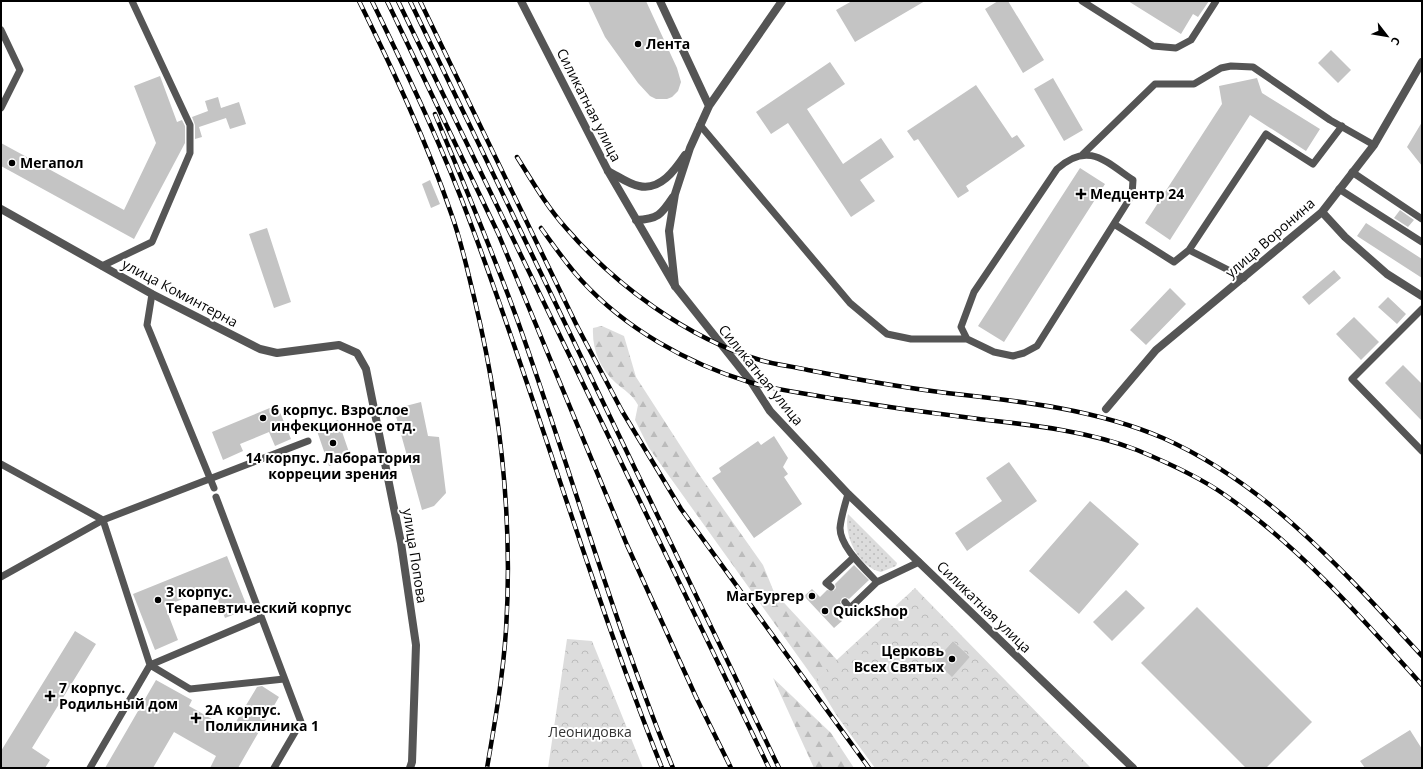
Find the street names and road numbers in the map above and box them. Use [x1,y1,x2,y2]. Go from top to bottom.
street label: Силикатная улица [553,45,626,165]
street label: улица Воронина [1221,193,1319,282]
street label: улица Коминтерна [119,254,242,331]
street label: Силикатная улица [715,320,808,429]
street label: улица Попова [399,507,432,605]
street label: Силикатная улица [933,556,1036,657]

